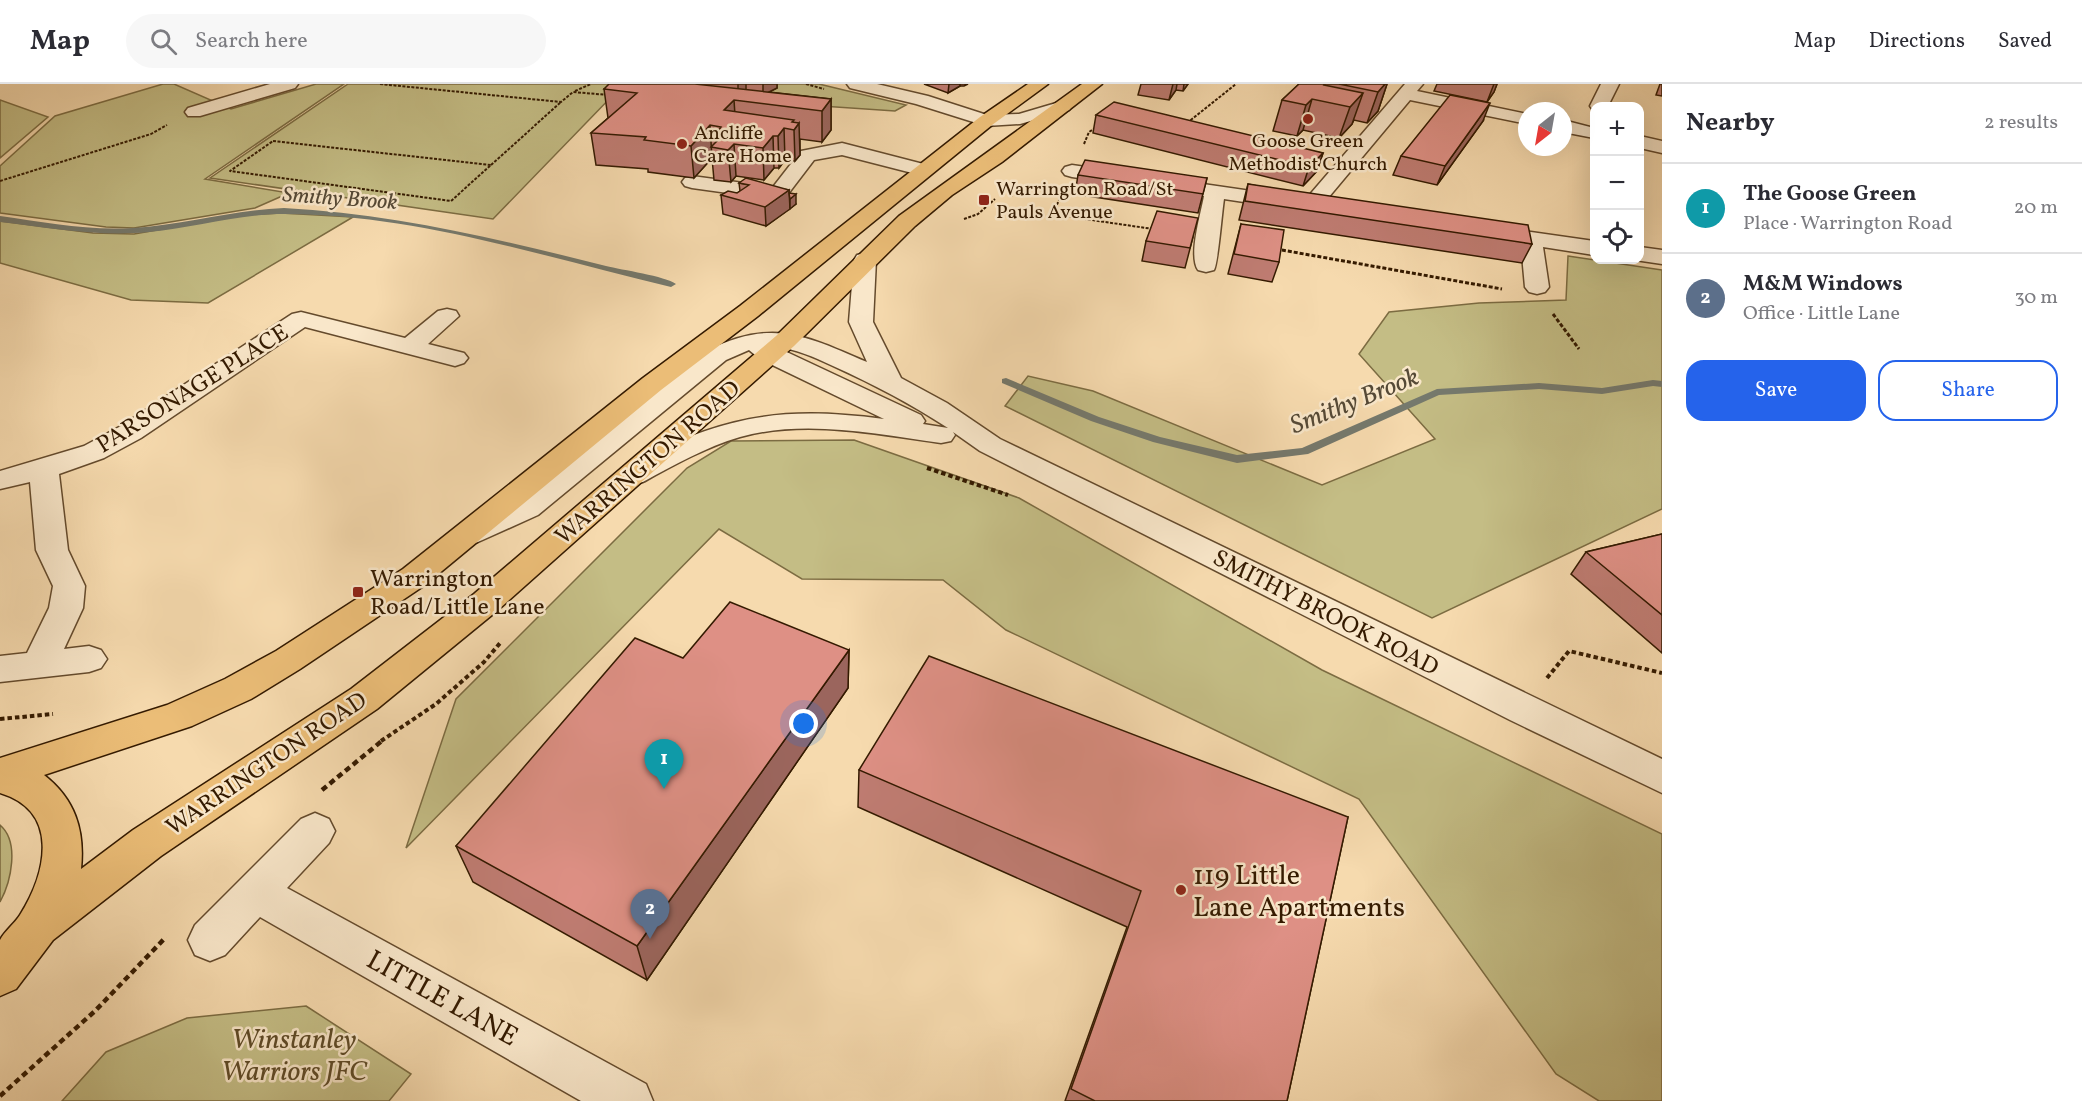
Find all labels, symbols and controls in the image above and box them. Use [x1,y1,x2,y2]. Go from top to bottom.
search box [126,14,546,68]
text: Map [30,22,90,61]
icon: search [147,25,180,58]
text: Search here [195,26,308,57]
text: Map [1794,27,1836,56]
text: Directions [1869,27,1965,56]
text: Saved [1998,27,2052,56]
north arrow [1518,102,1572,156]
map controls [1590,102,1644,264]
button: + [1590,102,1644,156]
text: Nearby [1686,105,1775,141]
text: 2 results [1984,109,2058,137]
marker: Goose Green Methodist Church [1301,112,1315,126]
place label: Ancliffe Care Home [694,120,792,171]
place label: Goose Green Methodist Church [1228,128,1388,179]
marker: Ancliffe Care Home [675,137,689,151]
button: − [1590,156,1644,210]
place label: Warrington Road/St Pauls Avenue [996,176,1173,227]
text: The Goose Green [1743,179,1916,210]
water label: Smithy Brook [281,180,398,219]
marker: Warrington Road/St Pauls Avenue [977,193,991,207]
text: 1 [1701,194,1710,222]
text: 20 m [2014,194,2058,222]
button: locate [1590,210,1644,264]
text: Place · Warrington Road [1743,210,1952,238]
text: M&M Windows [1743,269,1903,300]
text: 2 [1700,284,1711,312]
text: 30 m [2014,284,2058,312]
text: Office · Little Lane [1743,300,1900,328]
street label: PARSONAGE PLACE [90,317,296,463]
water label: Smithy Brook [1285,360,1425,444]
button: Save [1686,360,1866,421]
button: Share [1878,360,2058,421]
street label: WARRINGTON ROAD [548,373,749,554]
street label: SMITHY BROOK ROAD [1206,542,1444,686]
place label: Warrington Road/Little Lane [370,563,545,625]
marker: Warrington Road/Little Lane [351,585,365,599]
street label: WARRINGTON ROAD [160,685,375,845]
your location [789,709,818,738]
pin: 1 [644,740,684,789]
place label: 119 Little Lane Apartments [1193,857,1405,928]
marker: 119 Little Lane Apartments [1174,883,1188,897]
pin: 2 [630,890,670,939]
street label: LITTLE LANE [359,941,525,1057]
park label: Winstanley Warriors JFC [221,1021,368,1092]

